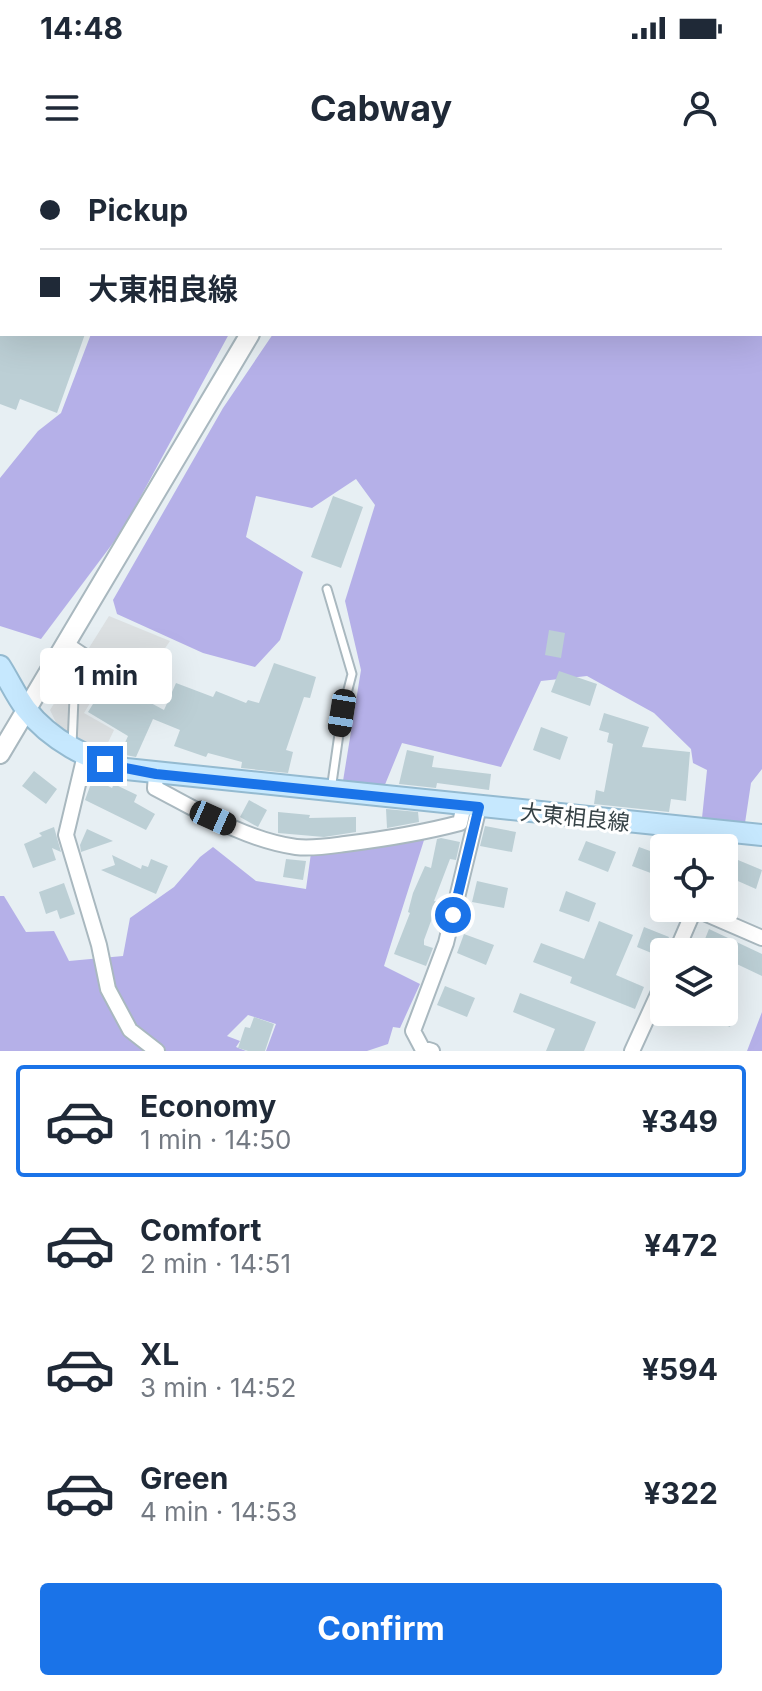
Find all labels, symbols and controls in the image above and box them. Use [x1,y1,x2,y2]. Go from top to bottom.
text: 14:48 [40,10,123,46]
icon: menu [40,86,84,130]
text: Cabway [310,86,452,130]
icon: person [678,86,722,130]
text: Pickup [88,192,188,228]
text: 大東相良線 [88,271,238,307]
callout: 1 min [39,648,171,704]
text: 1 min [74,660,138,691]
car [326,687,358,739]
route end [87,746,123,782]
car [186,797,240,839]
street label: 大東相良線 [519,798,631,836]
map controls [650,834,738,1026]
button: locate [650,834,738,922]
route start [435,897,471,933]
button: layers [650,938,738,1026]
icon: car [44,1085,116,1157]
text: Economy [140,1088,276,1124]
text: ¥349 [642,1103,718,1139]
text: 1 min · 14:50 [140,1124,292,1155]
icon: car [44,1209,116,1281]
text: Comfort [140,1212,261,1248]
text: ¥472 [644,1227,718,1263]
text: 2 min · 14:51 [140,1248,291,1279]
icon: car [44,1333,116,1405]
text: XL [140,1336,179,1372]
text: ¥594 [642,1351,718,1387]
text: 3 min · 14:52 [140,1372,296,1403]
icon: car [44,1457,116,1529]
text: Green [140,1460,228,1496]
text: ¥322 [644,1475,718,1511]
text: 4 min · 14:53 [140,1496,297,1527]
button: Confirm [40,1583,722,1675]

